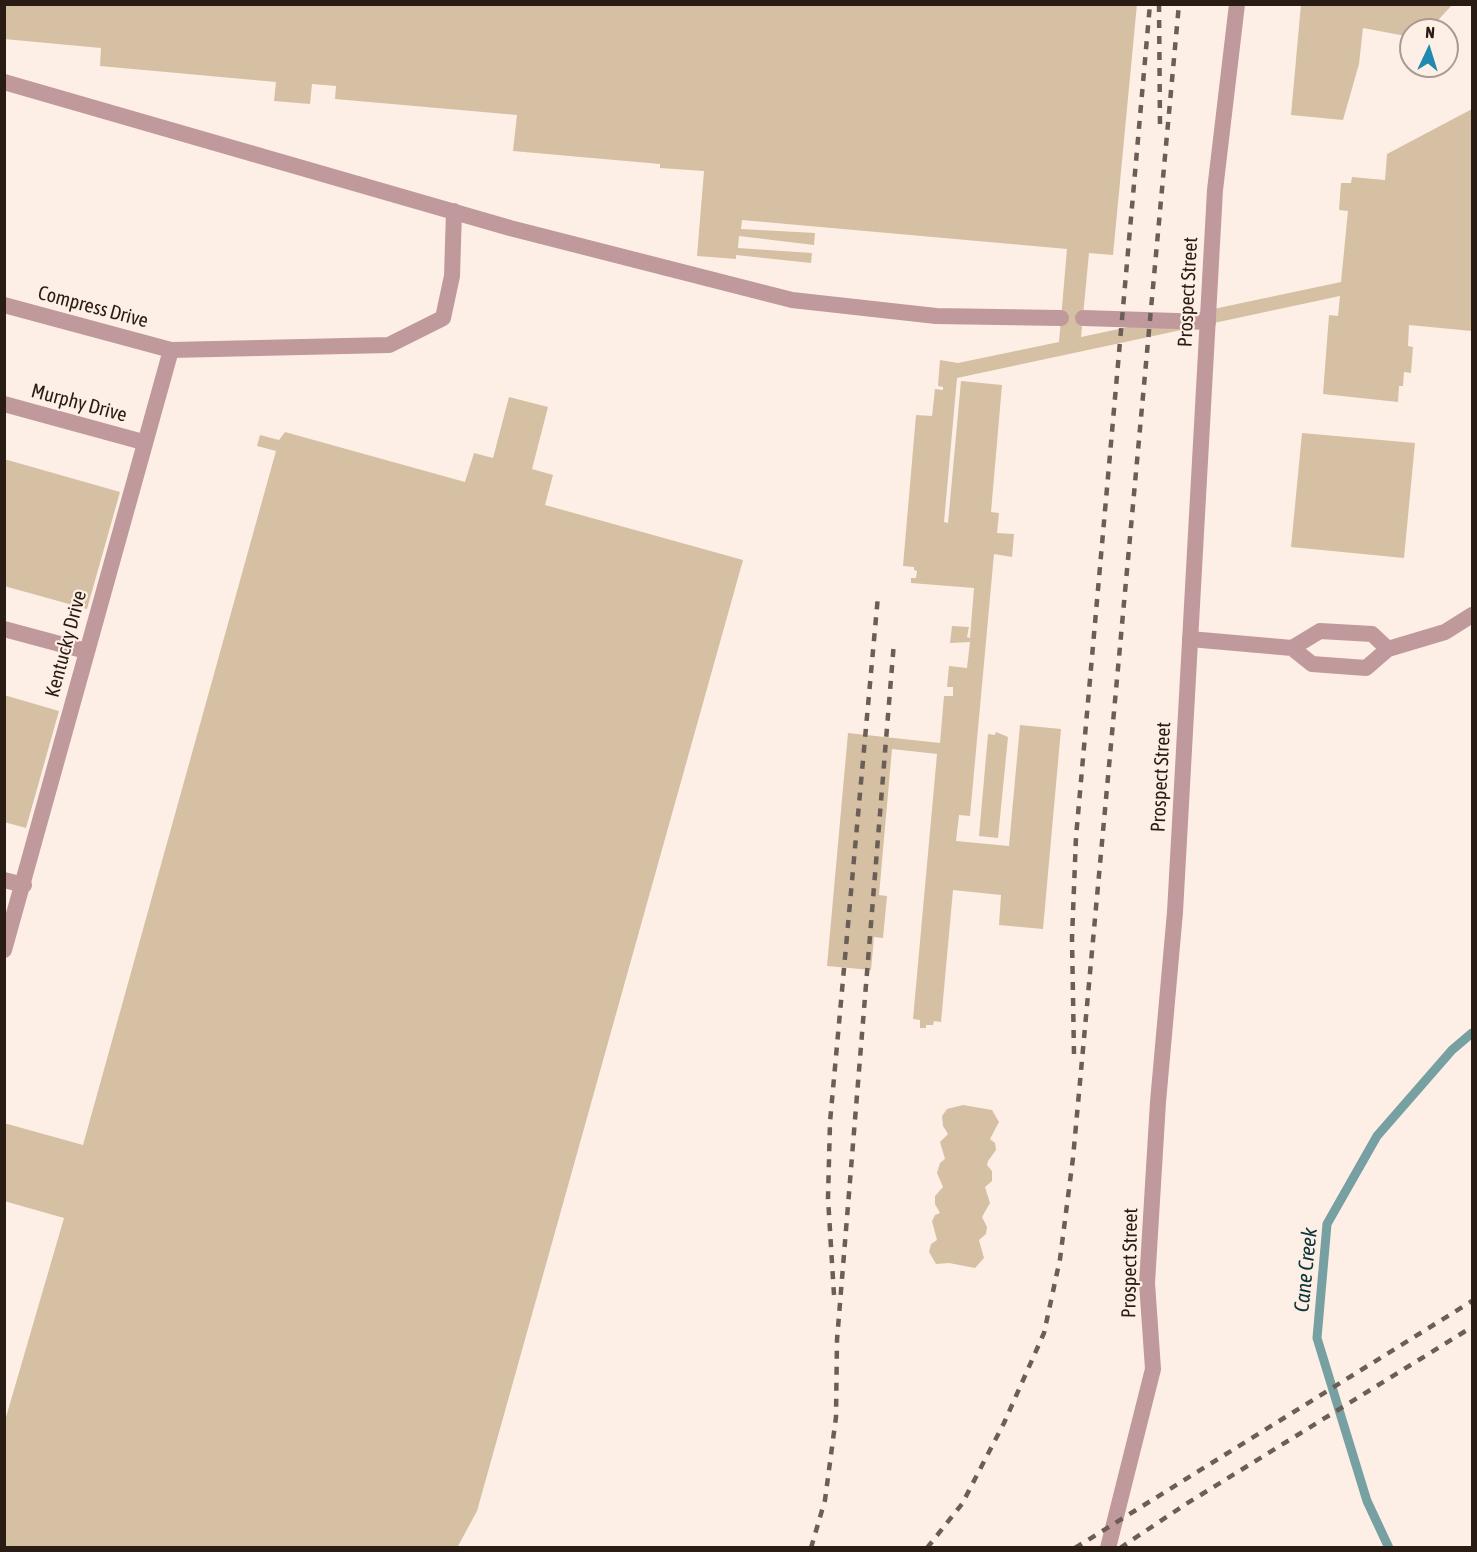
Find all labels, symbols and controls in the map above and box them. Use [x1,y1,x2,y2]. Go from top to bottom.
north arrow [1399,18,1459,78]
text: N [1425,23,1435,41]
street label: Prospect Street [1173,236,1203,348]
street label: Compress Drive [35,281,151,333]
street label: Murphy Drive [29,379,129,427]
street label: Kentucky Drive [40,588,92,700]
street label: Prospect Street [1146,721,1176,833]
street label: Prospect Street [1117,1208,1143,1318]
water label: Cane Creek [1289,1227,1323,1313]

